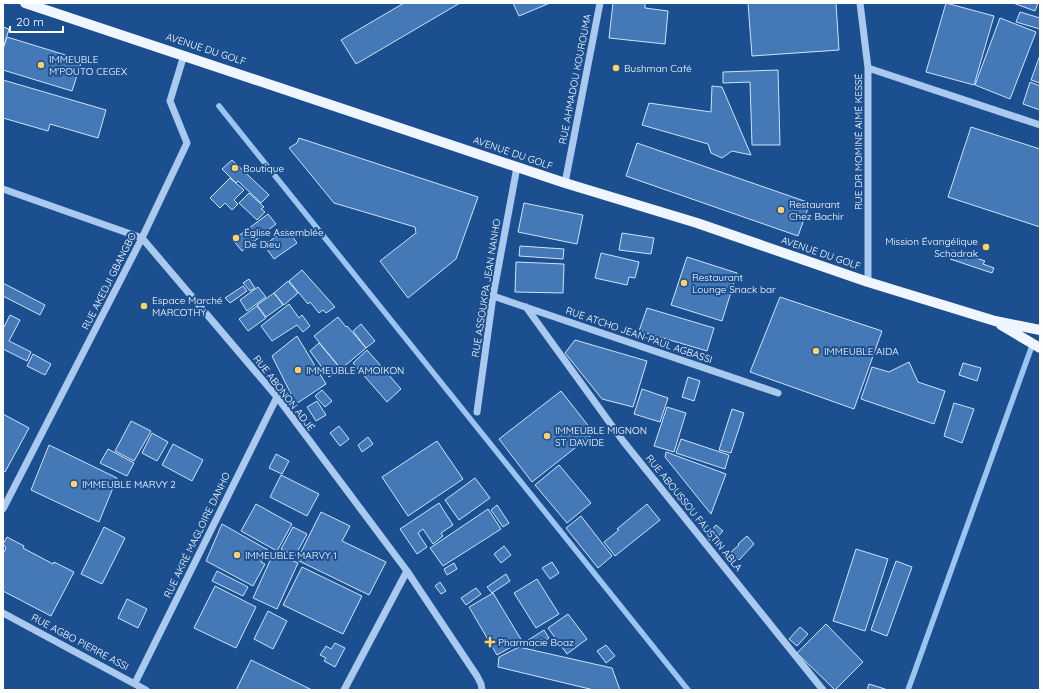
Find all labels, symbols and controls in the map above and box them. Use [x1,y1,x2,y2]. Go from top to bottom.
scale bar [10,8,63,34]
street label: RUE AHMADOU KOUROUMA [556,12,594,145]
text: 20 m [16,14,44,29]
street label: AVENUE DU GOLF [164,30,248,68]
place label: IMMEUBLE M'POUTO CEGEX [49,53,127,78]
marker: IMMEUBLE M'POUTO CEGEX [36,60,46,70]
place label: Bushman Café [624,62,692,75]
marker: Bushman Café [611,63,621,73]
street label: RUE DR MOMINÉ AIMÉ KESSÉ [852,74,865,210]
street label: AVENUE DU GOLF [471,133,555,173]
place label: Boutique [243,162,285,175]
marker: Boutique [230,163,240,173]
place label: Restaurant Chez Bachir [789,198,844,223]
marker: Restaurant Chez Bachir [776,205,786,215]
street label: RUE ASSOUKPA JEAN NANHO [469,218,503,358]
place label: Église Assemblée De Dieu [244,226,324,251]
street label: RUE AKEDJI GBANGBO [79,230,139,332]
marker: Église Assemblée De Dieu [231,233,241,243]
street label: AVENUE DU GOLF [779,233,863,273]
place label: Mission Évangélique Schadrak [885,235,978,260]
marker: Mission Évangélique Schadrak [981,242,991,252]
place label: Restaurant Lounge Snack bar [692,271,776,296]
marker: Restaurant Lounge Snack bar [679,278,689,288]
place label: Espace Marché MARCOTHY [152,294,223,319]
marker: Espace Marché MARCOTHY [139,301,149,311]
street label: RUE ATCHO JEAN-PAUL AGBASSI [564,304,714,366]
place label: IMMEUBLE AIDA [824,345,899,358]
marker: IMMEUBLE AIDA [811,346,821,356]
street label: RUE ABONON ADJÉ [250,352,318,434]
place label: IMMEUBLE AMOIKON [306,364,404,377]
marker: IMMEUBLE AMOIKON [293,365,303,375]
place label: IMMEUBLE MIGNON ST DAVIDE [555,424,647,449]
marker: IMMEUBLE MIGNON ST DAVIDE [542,431,552,441]
street label: RUE ABOUSSOU FAUSTIN ABLA [643,452,745,574]
street label: RUE AKRÉ MAGLOIRE DANHO [161,470,233,600]
place label: IMMEUBLE MARVY 2 [82,478,176,491]
marker: IMMEUBLE MARVY 2 [69,479,79,489]
place label: IMMEUBLE MARVY 1 [245,549,337,562]
marker: IMMEUBLE MARVY 1 [232,550,242,560]
street label: RUE AGBO PIERRE ASSI [29,611,131,673]
place label: Pharmacie Boaz [498,636,574,649]
marker: Pharmacie Boaz [485,637,495,647]

